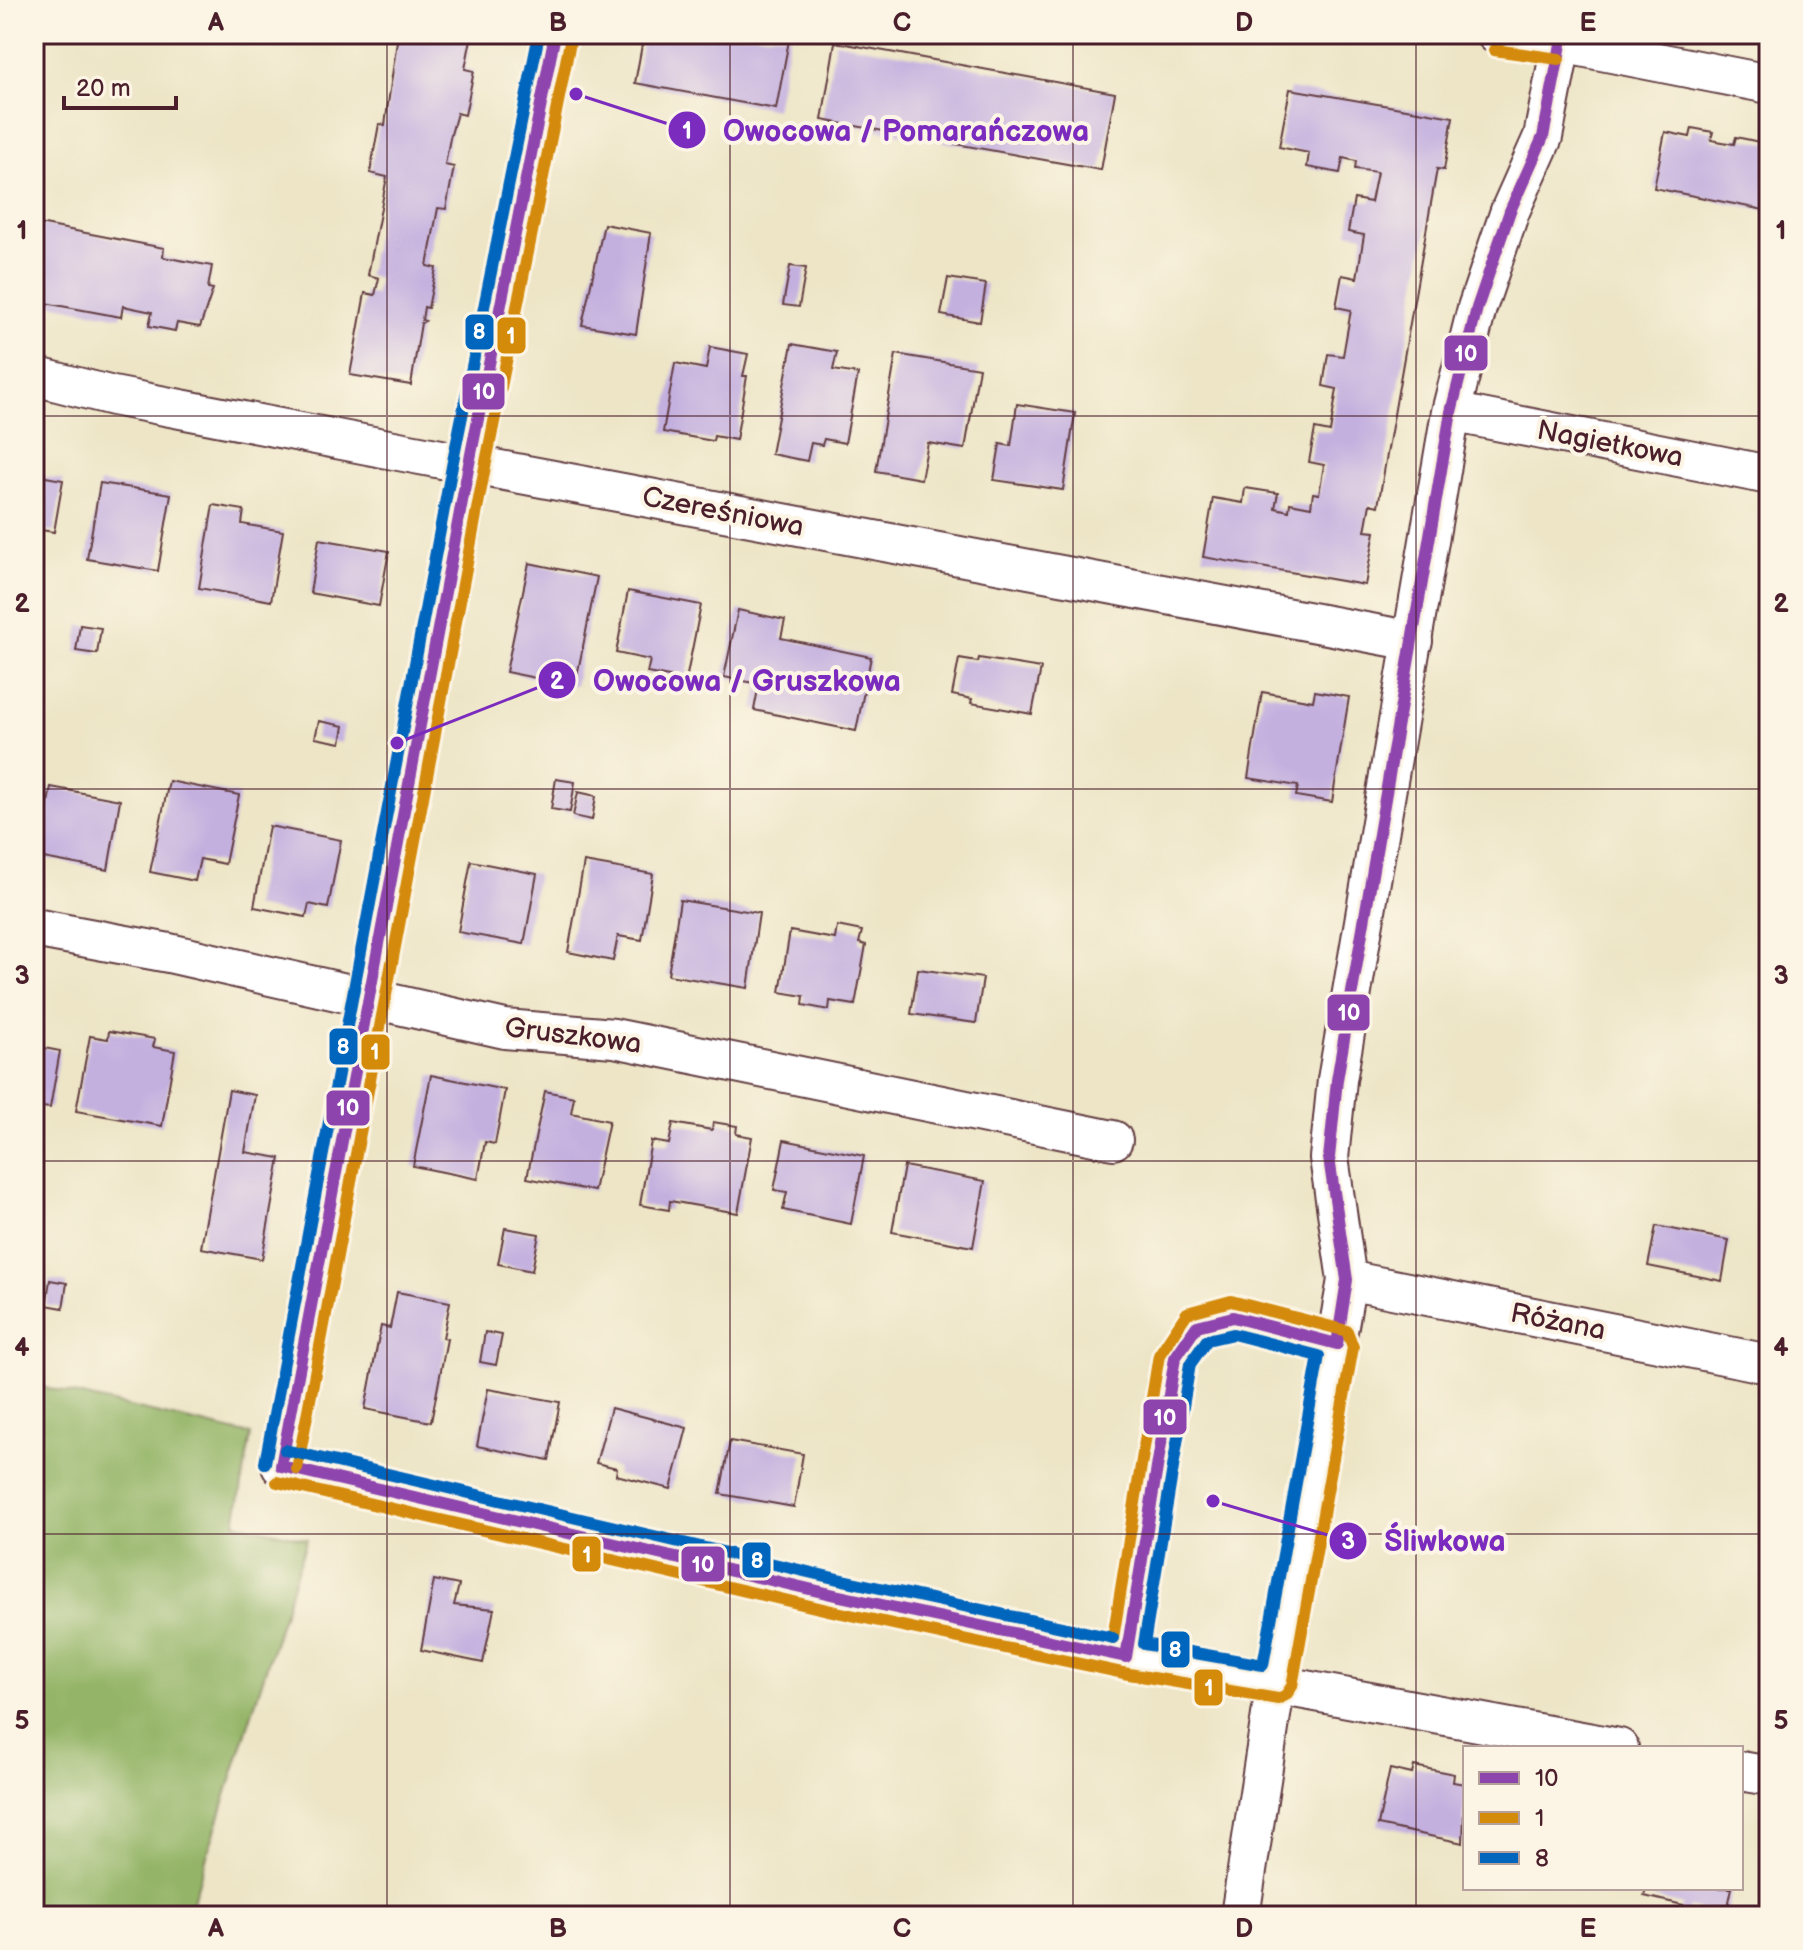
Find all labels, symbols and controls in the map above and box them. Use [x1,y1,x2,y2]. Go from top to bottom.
text: A [207,8,224,39]
text: B [549,8,567,39]
text: C [893,8,911,39]
text: D [1235,8,1253,39]
text: E [1580,8,1597,39]
scale bar [64,60,176,110]
text: 20 m [76,74,131,103]
callout: Owocowa / Pomarańczowa [667,103,1105,157]
text: Owocowa / Pomarańczowa [723,114,1089,150]
text: 1 [682,117,692,146]
text: 1 [17,216,27,247]
text: 1 [1776,216,1786,247]
line badge: 8 [464,313,495,351]
line badge: 1 [496,316,527,355]
text: 8 [472,319,486,346]
text: 1 [506,323,516,350]
line badge: 10 [1443,334,1489,372]
text: 10 [1455,341,1477,368]
line badge: 10 [461,372,506,411]
text: 10 [473,379,495,406]
street label: Nagietkowa [1534,414,1686,474]
street label: Czereśniowa [639,480,807,544]
text: 2 [14,589,30,620]
text: 2 [1773,589,1789,620]
callout: Owocowa / Gruszkowa [537,653,917,707]
text: Owocowa / Gruszkowa [593,664,901,700]
text: 2 [550,667,565,696]
text: 3 [14,961,30,992]
text: 3 [1773,961,1789,992]
line badge: 10 [1326,993,1371,1032]
text: 10 [1338,1000,1360,1027]
street label: Gruszkowa [503,1011,643,1061]
line badge: 8 [328,1027,359,1066]
line badge: 1 [360,1033,391,1071]
text: 8 [336,1034,350,1061]
text: 1 [370,1039,380,1066]
line badge: 10 [325,1089,371,1127]
text: 10 [337,1095,359,1122]
street label: Różana [1508,1297,1608,1347]
text: 4 [14,1333,30,1364]
text: 4 [1773,1333,1789,1364]
line badge: 10 [1142,1398,1188,1436]
text: 10 [1154,1405,1176,1432]
callout: Śliwkowa [1328,1514,1521,1568]
text: Śliwkowa [1384,1521,1506,1560]
text: 3 [1341,1527,1355,1556]
line badge: 1 [571,1535,602,1573]
line badge: 8 [741,1541,772,1579]
text: 1 [582,1542,592,1569]
line badge: 10 [680,1545,726,1583]
text: 8 [750,1548,764,1575]
text: 10 [692,1552,714,1579]
line badge: 8 [1160,1630,1191,1669]
text: 8 [1168,1637,1182,1664]
line badge: 1 [1193,1668,1224,1707]
text: 1 [1204,1675,1214,1702]
text: 5 [14,1706,30,1737]
text: 5 [1773,1706,1789,1737]
legend [1463,1746,1743,1890]
text: 10 [1535,1764,1558,1793]
text: 1 [1535,1804,1544,1833]
text: 8 [1535,1844,1549,1873]
text: A [207,1914,224,1945]
text: B [549,1914,567,1945]
text: C [893,1914,911,1945]
text: D [1235,1914,1253,1945]
text: E [1580,1914,1597,1945]

